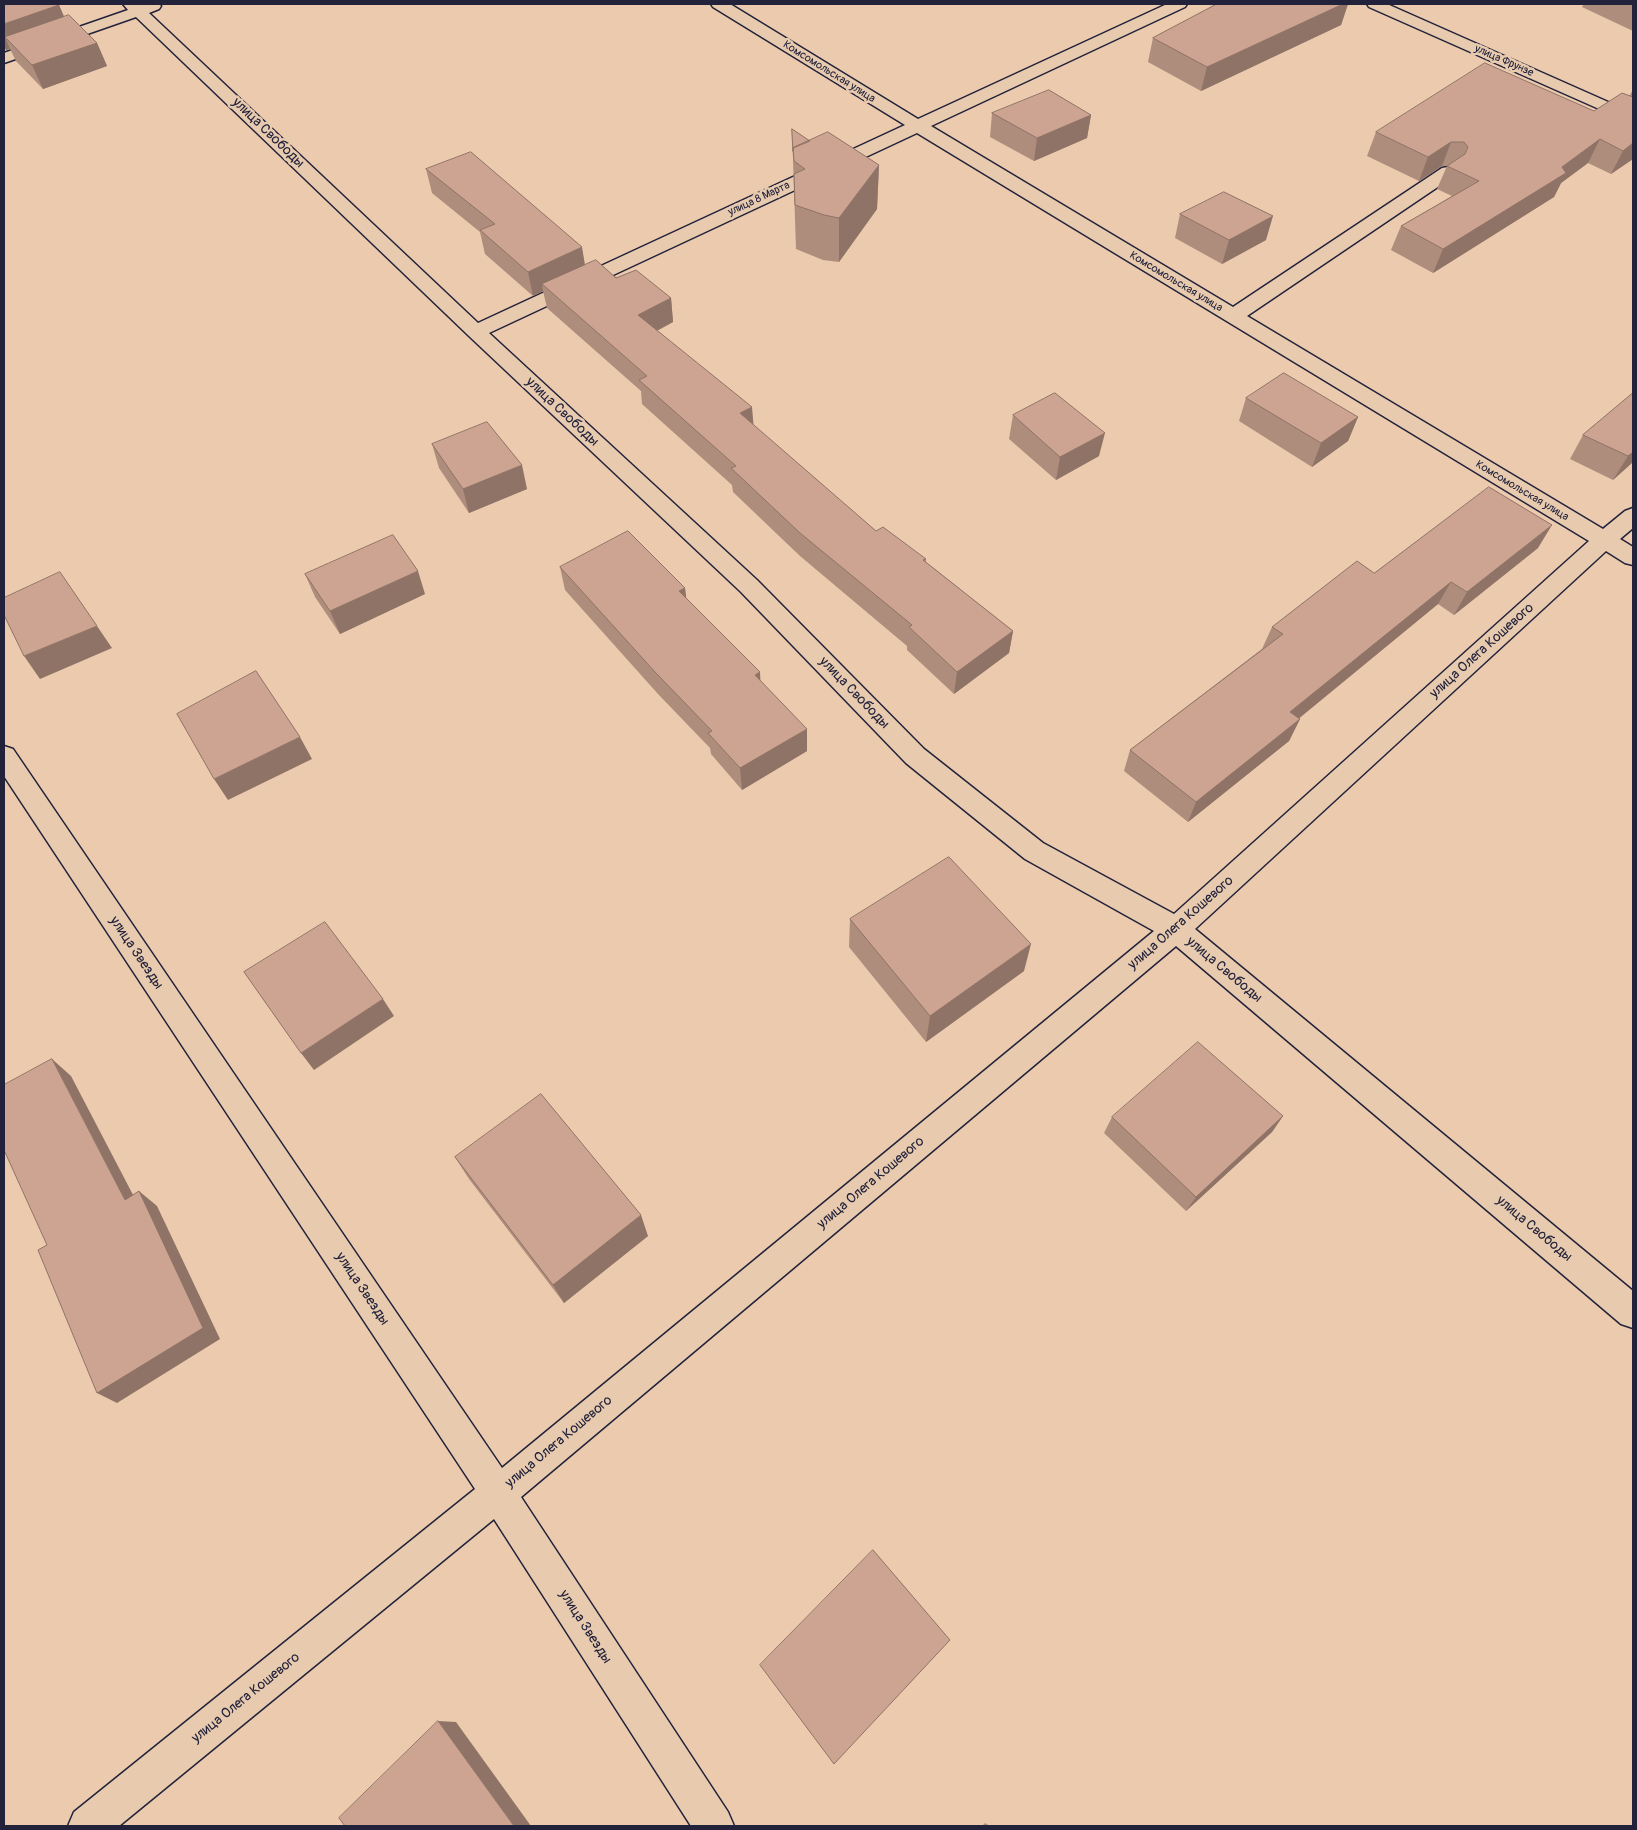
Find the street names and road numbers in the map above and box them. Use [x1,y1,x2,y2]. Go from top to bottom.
street label: Комсомольская улица [780,38,878,106]
street label: улица Фрунзе [1472,42,1536,80]
street label: улица Свободы [228,94,308,172]
street label: улица 8 Марта [726,179,792,219]
street label: Комсомольская улица [1127,249,1225,315]
street label: улица Свободы [522,374,602,450]
street label: Комсомольская улица [1473,458,1571,524]
street label: улица Олега Кошевого [1426,600,1538,702]
street label: улица Свободы [815,653,893,733]
street label: улица Олега Кошевого [1125,873,1237,973]
street label: улица Звезды [105,913,167,993]
street label: улица Свободы [1183,933,1265,1007]
street label: улица Олега Кошевого [814,1133,928,1233]
street label: улица Свободы [1493,1192,1575,1266]
street label: улица Звезды [331,1249,393,1329]
street label: улица Олега Кошевого [502,1392,616,1492]
street label: улица Звезды [555,1587,615,1667]
street label: улица Олега Кошевого [188,1649,304,1747]

